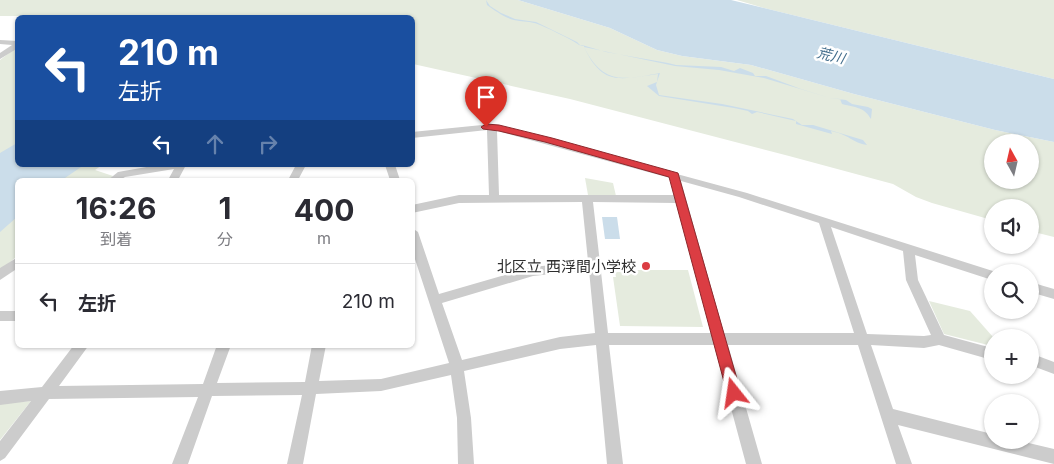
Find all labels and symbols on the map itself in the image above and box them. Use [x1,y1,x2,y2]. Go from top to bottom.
water label: 荒川 [815,43,849,67]
pin [465,76,507,127]
north arrow [984,134,1039,189]
place label: 北区立 西浮間小学校 [497,257,636,276]
marker: 北区立 西浮間小学校 [640,260,652,272]
position arrow [707,366,759,418]

